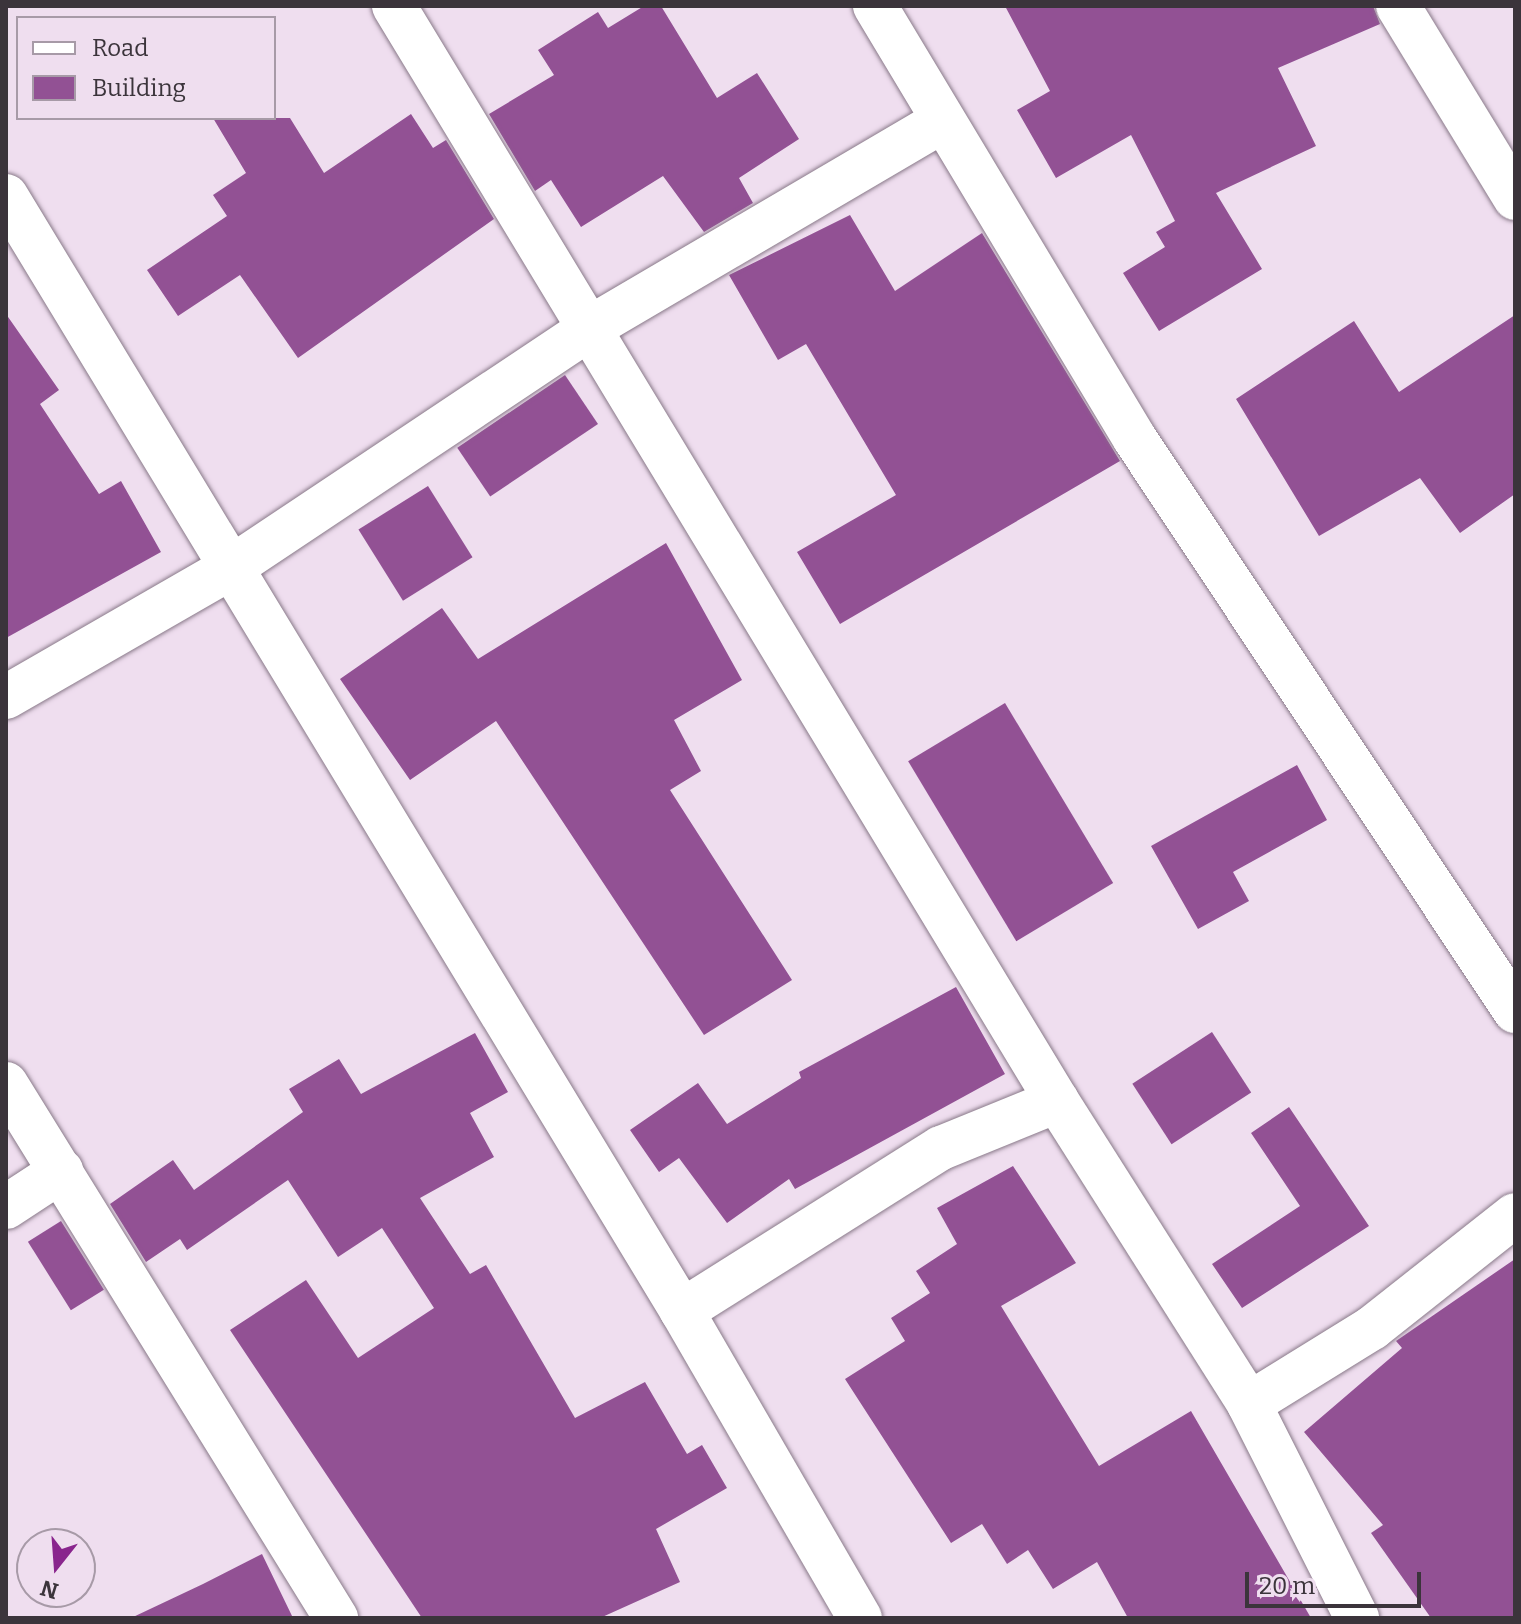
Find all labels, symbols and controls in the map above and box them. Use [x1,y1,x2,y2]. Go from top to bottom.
legend [16,16,276,120]
text: Road [92,34,148,62]
text: Building [92,74,186,102]
north arrow [16,1528,96,1608]
scale bar [1249,1556,1425,1606]
text: 20 m [1259,1572,1315,1600]
text: N [37,1574,61,1605]

